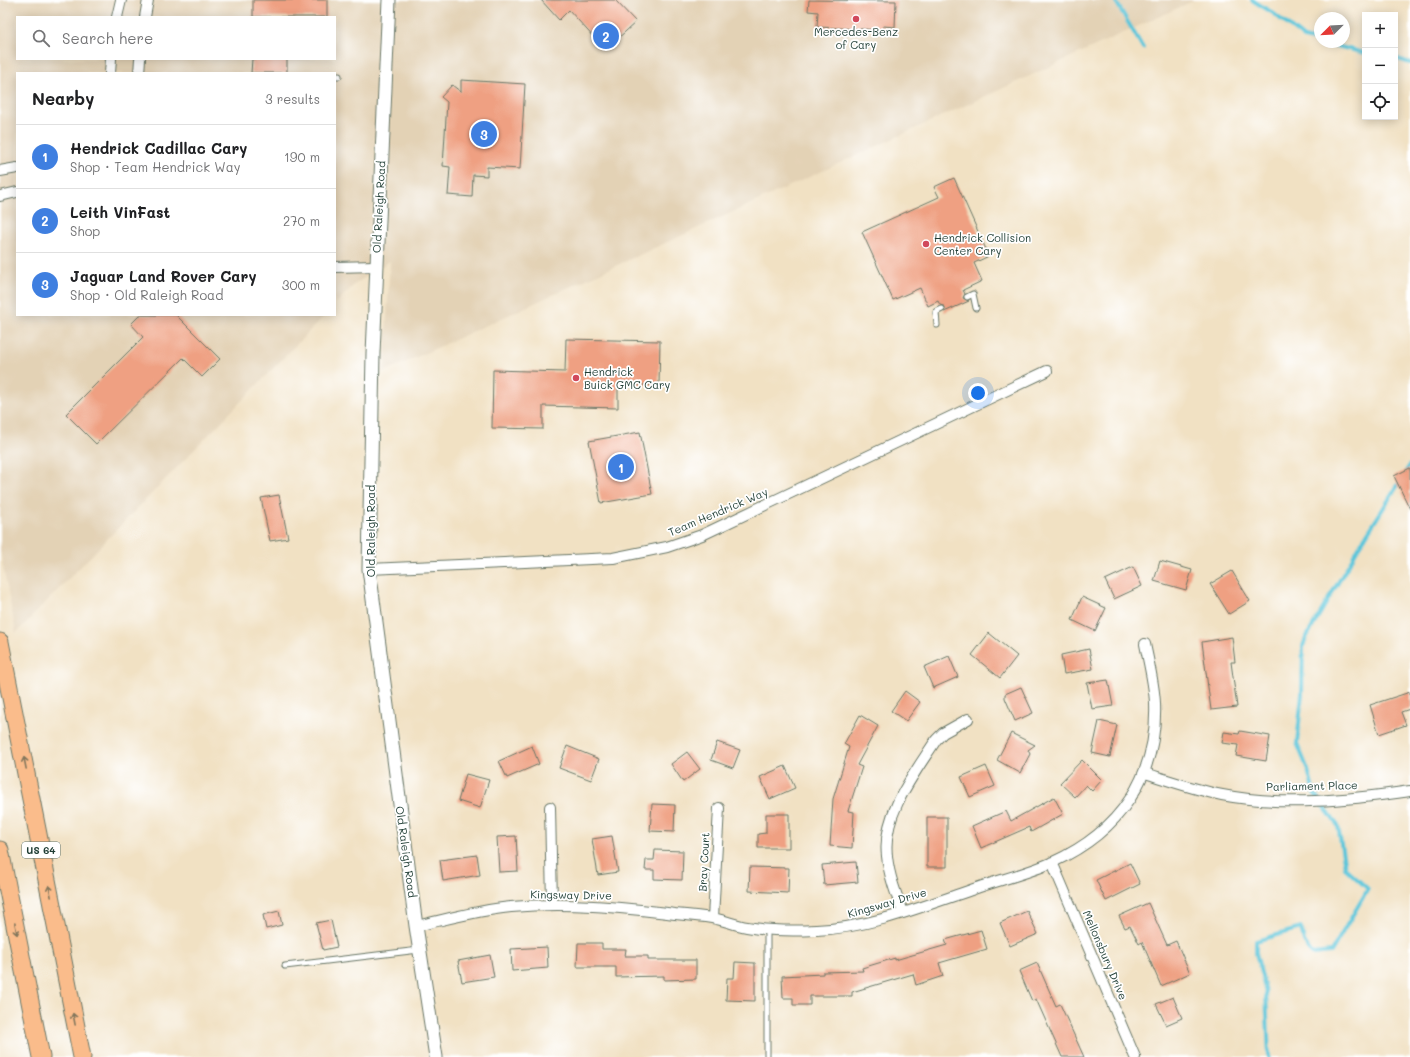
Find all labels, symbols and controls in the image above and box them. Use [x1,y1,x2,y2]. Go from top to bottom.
north arrow [1314,12,1350,48]
map controls [1362,12,1398,120]
button: + [1362,12,1398,48]
marker: Mercedes-Benz of Cary [851,14,861,24]
search box [16,16,336,60]
pin: 2 [593,21,619,51]
place label: Mercedes-Benz of Cary [814,24,898,52]
icon: search [30,27,52,49]
text: Search here [62,28,153,48]
button: − [1362,48,1398,84]
button: locate [1362,84,1398,120]
text: Nearby [32,87,94,109]
text: 3 results [265,90,320,107]
pin: 3 [471,119,497,149]
text: Hendrick Cadillac Cary [70,138,247,158]
text: 1 [42,148,48,165]
text: 190 m [284,148,320,165]
text: Shop · Team Hendrick Way [70,158,241,175]
street label: Old Raleigh Road [369,160,388,253]
text: Leith VinFast [70,202,170,222]
text: 2 [41,212,49,229]
text: 270 m [283,212,320,229]
text: Shop [70,222,100,239]
place label: Hendrick Collision Center Cary [934,230,1031,258]
marker: Hendrick Collision Center Cary [921,239,931,249]
text: Jaguar Land Rover Cary [70,266,257,286]
text: 3 [41,276,49,293]
text: 300 m [282,276,320,293]
text: Shop · Old Raleigh Road [70,286,223,303]
place label: Hendrick Buick GMC Cary [584,364,671,392]
marker: Hendrick Buick GMC Cary [571,373,581,383]
your location [968,383,988,403]
pin: 1 [608,452,634,482]
street label: Team Hendrick Way [666,484,770,539]
street label: Old Raleigh Road [363,485,378,577]
one-way arrow [20,757,28,770]
street label: Parliament Place [1266,777,1358,794]
street label: Old Raleigh Road [393,805,420,899]
street label: Bray Court [694,832,713,892]
road number: US 64 [22,842,60,858]
street label: Kingsway Drive [846,884,928,921]
one-way arrow [45,885,53,898]
street label: Kingsway Drive [530,886,612,903]
street label: Mellonsbury Drive [1080,908,1131,1002]
one-way arrow [12,922,20,935]
one-way arrow [70,1013,78,1026]

